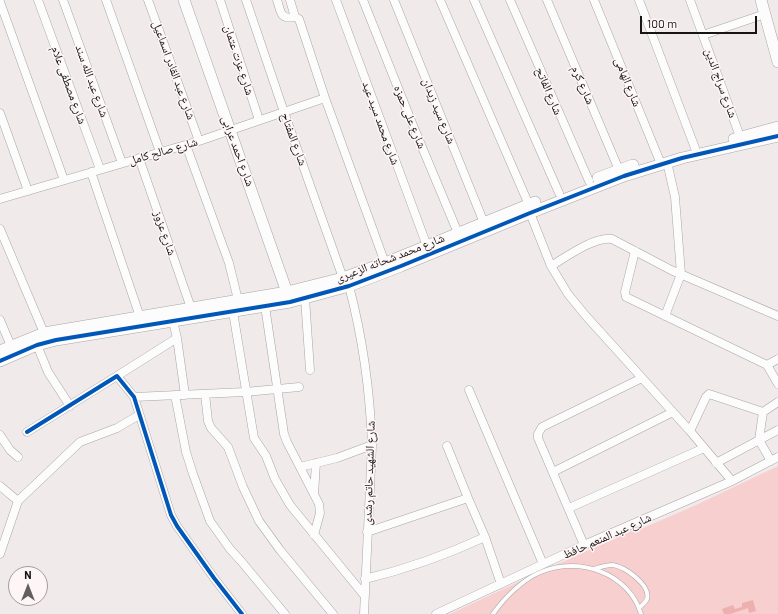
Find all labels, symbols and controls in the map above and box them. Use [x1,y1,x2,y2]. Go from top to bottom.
scale bar [642,8,759,34]
text: 100 m [647,16,677,30]
street label: شارع عبد القادر اسماعيل [149,19,199,121]
street label: شارع عزت عتمان [221,23,257,97]
street label: شارع عبد الله سند [72,43,112,119]
street label: شارع مصطفى علام [48,44,90,126]
street label: شارع سراج الدين [702,46,740,120]
street label: شارع الهامى [612,55,644,109]
street label: شارع كرم [568,63,598,107]
street label: شارع الفاتح [533,65,565,117]
street label: شارع سيد زيدان [419,76,459,146]
street label: شارع محمد سيد عيد [359,79,403,167]
street label: شارع على حمزه [391,83,429,151]
street label: شارع المفتاح [278,111,310,167]
street label: شارع احمد عرابى [219,114,257,188]
street label: شارع صالح كامل [127,134,199,168]
street label: شارع عزوز [151,209,179,257]
street label: شارع محمد شحاته الزعيرى [334,231,446,285]
street label: شارع الشهيد حاتم رشدى [360,420,378,526]
street label: شارع عبد المنعم حافظ [560,510,654,562]
north arrow [8,566,48,606]
text: N [24,568,32,581]

